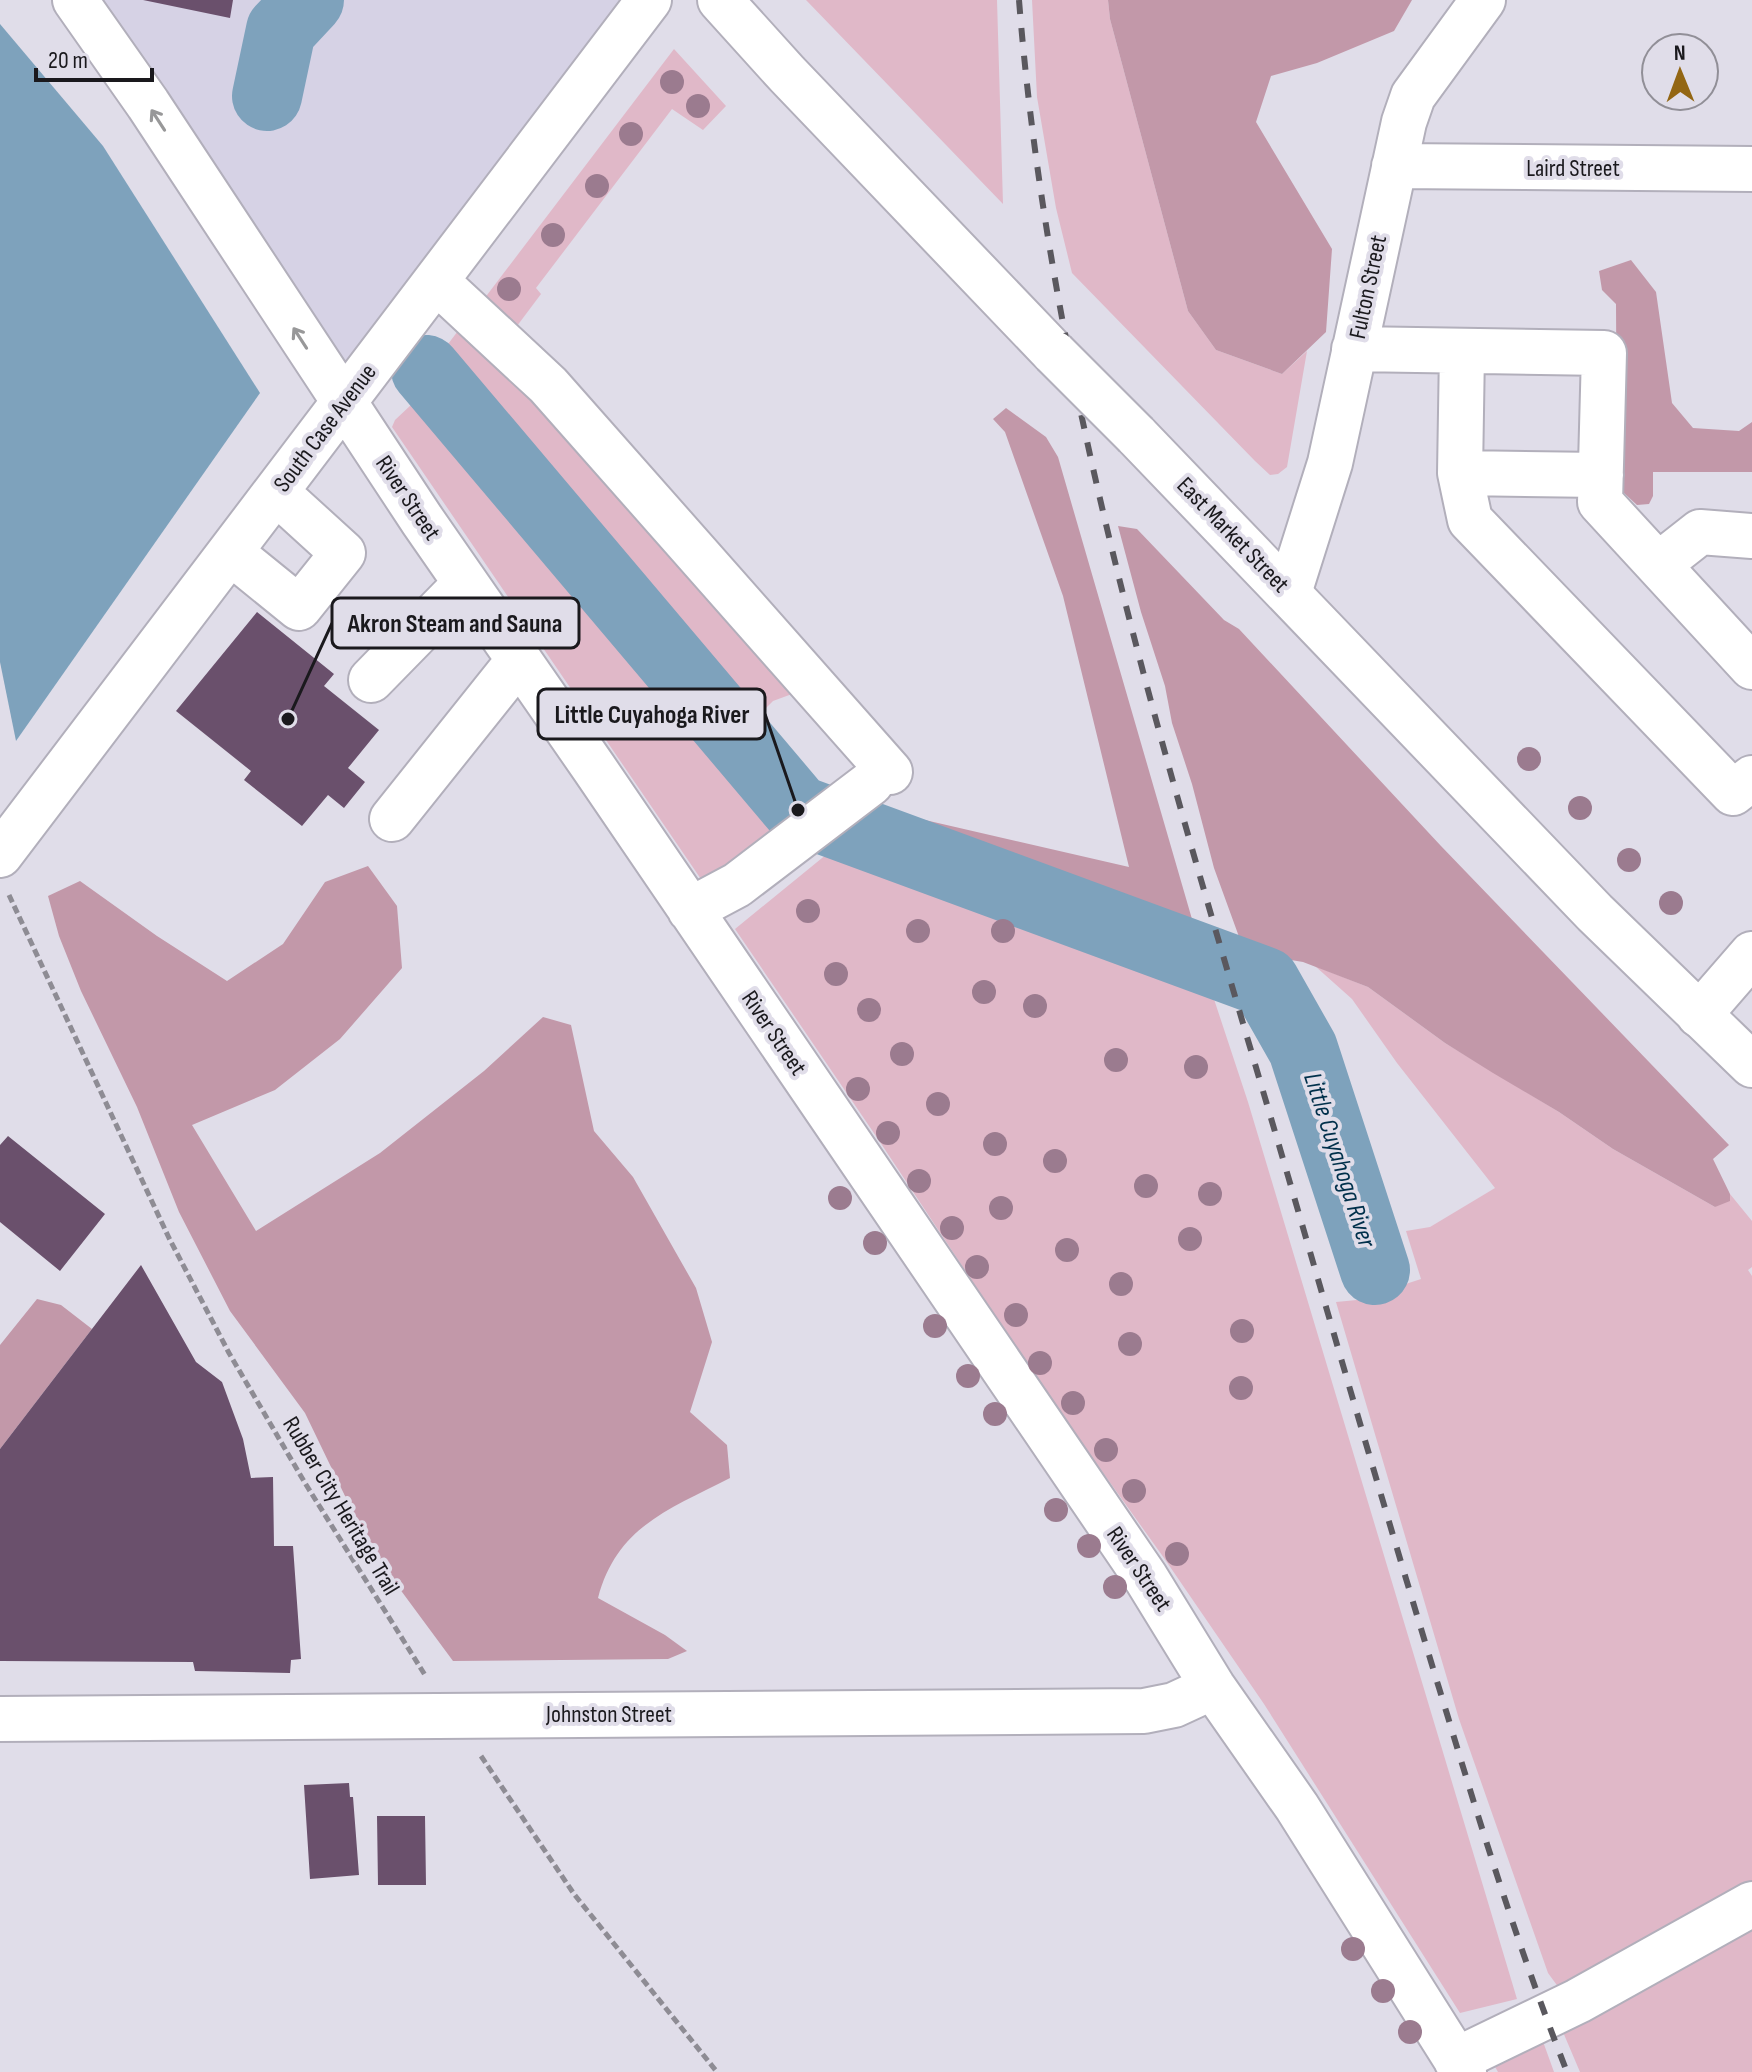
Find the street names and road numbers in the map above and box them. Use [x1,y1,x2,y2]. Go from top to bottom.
street label: Laird Street [1526,154,1620,183]
street label: Fulton Street [1343,232,1393,342]
street label: South Case Avenue [267,358,383,498]
street label: River Street [369,450,447,546]
street label: East Market Street [1171,471,1295,599]
street label: River Street [735,985,813,1081]
street label: Rubber City Heritage Trail [276,1411,406,1601]
street label: River Street [1100,1521,1178,1617]
street label: Johnston Street [545,1700,672,1729]

